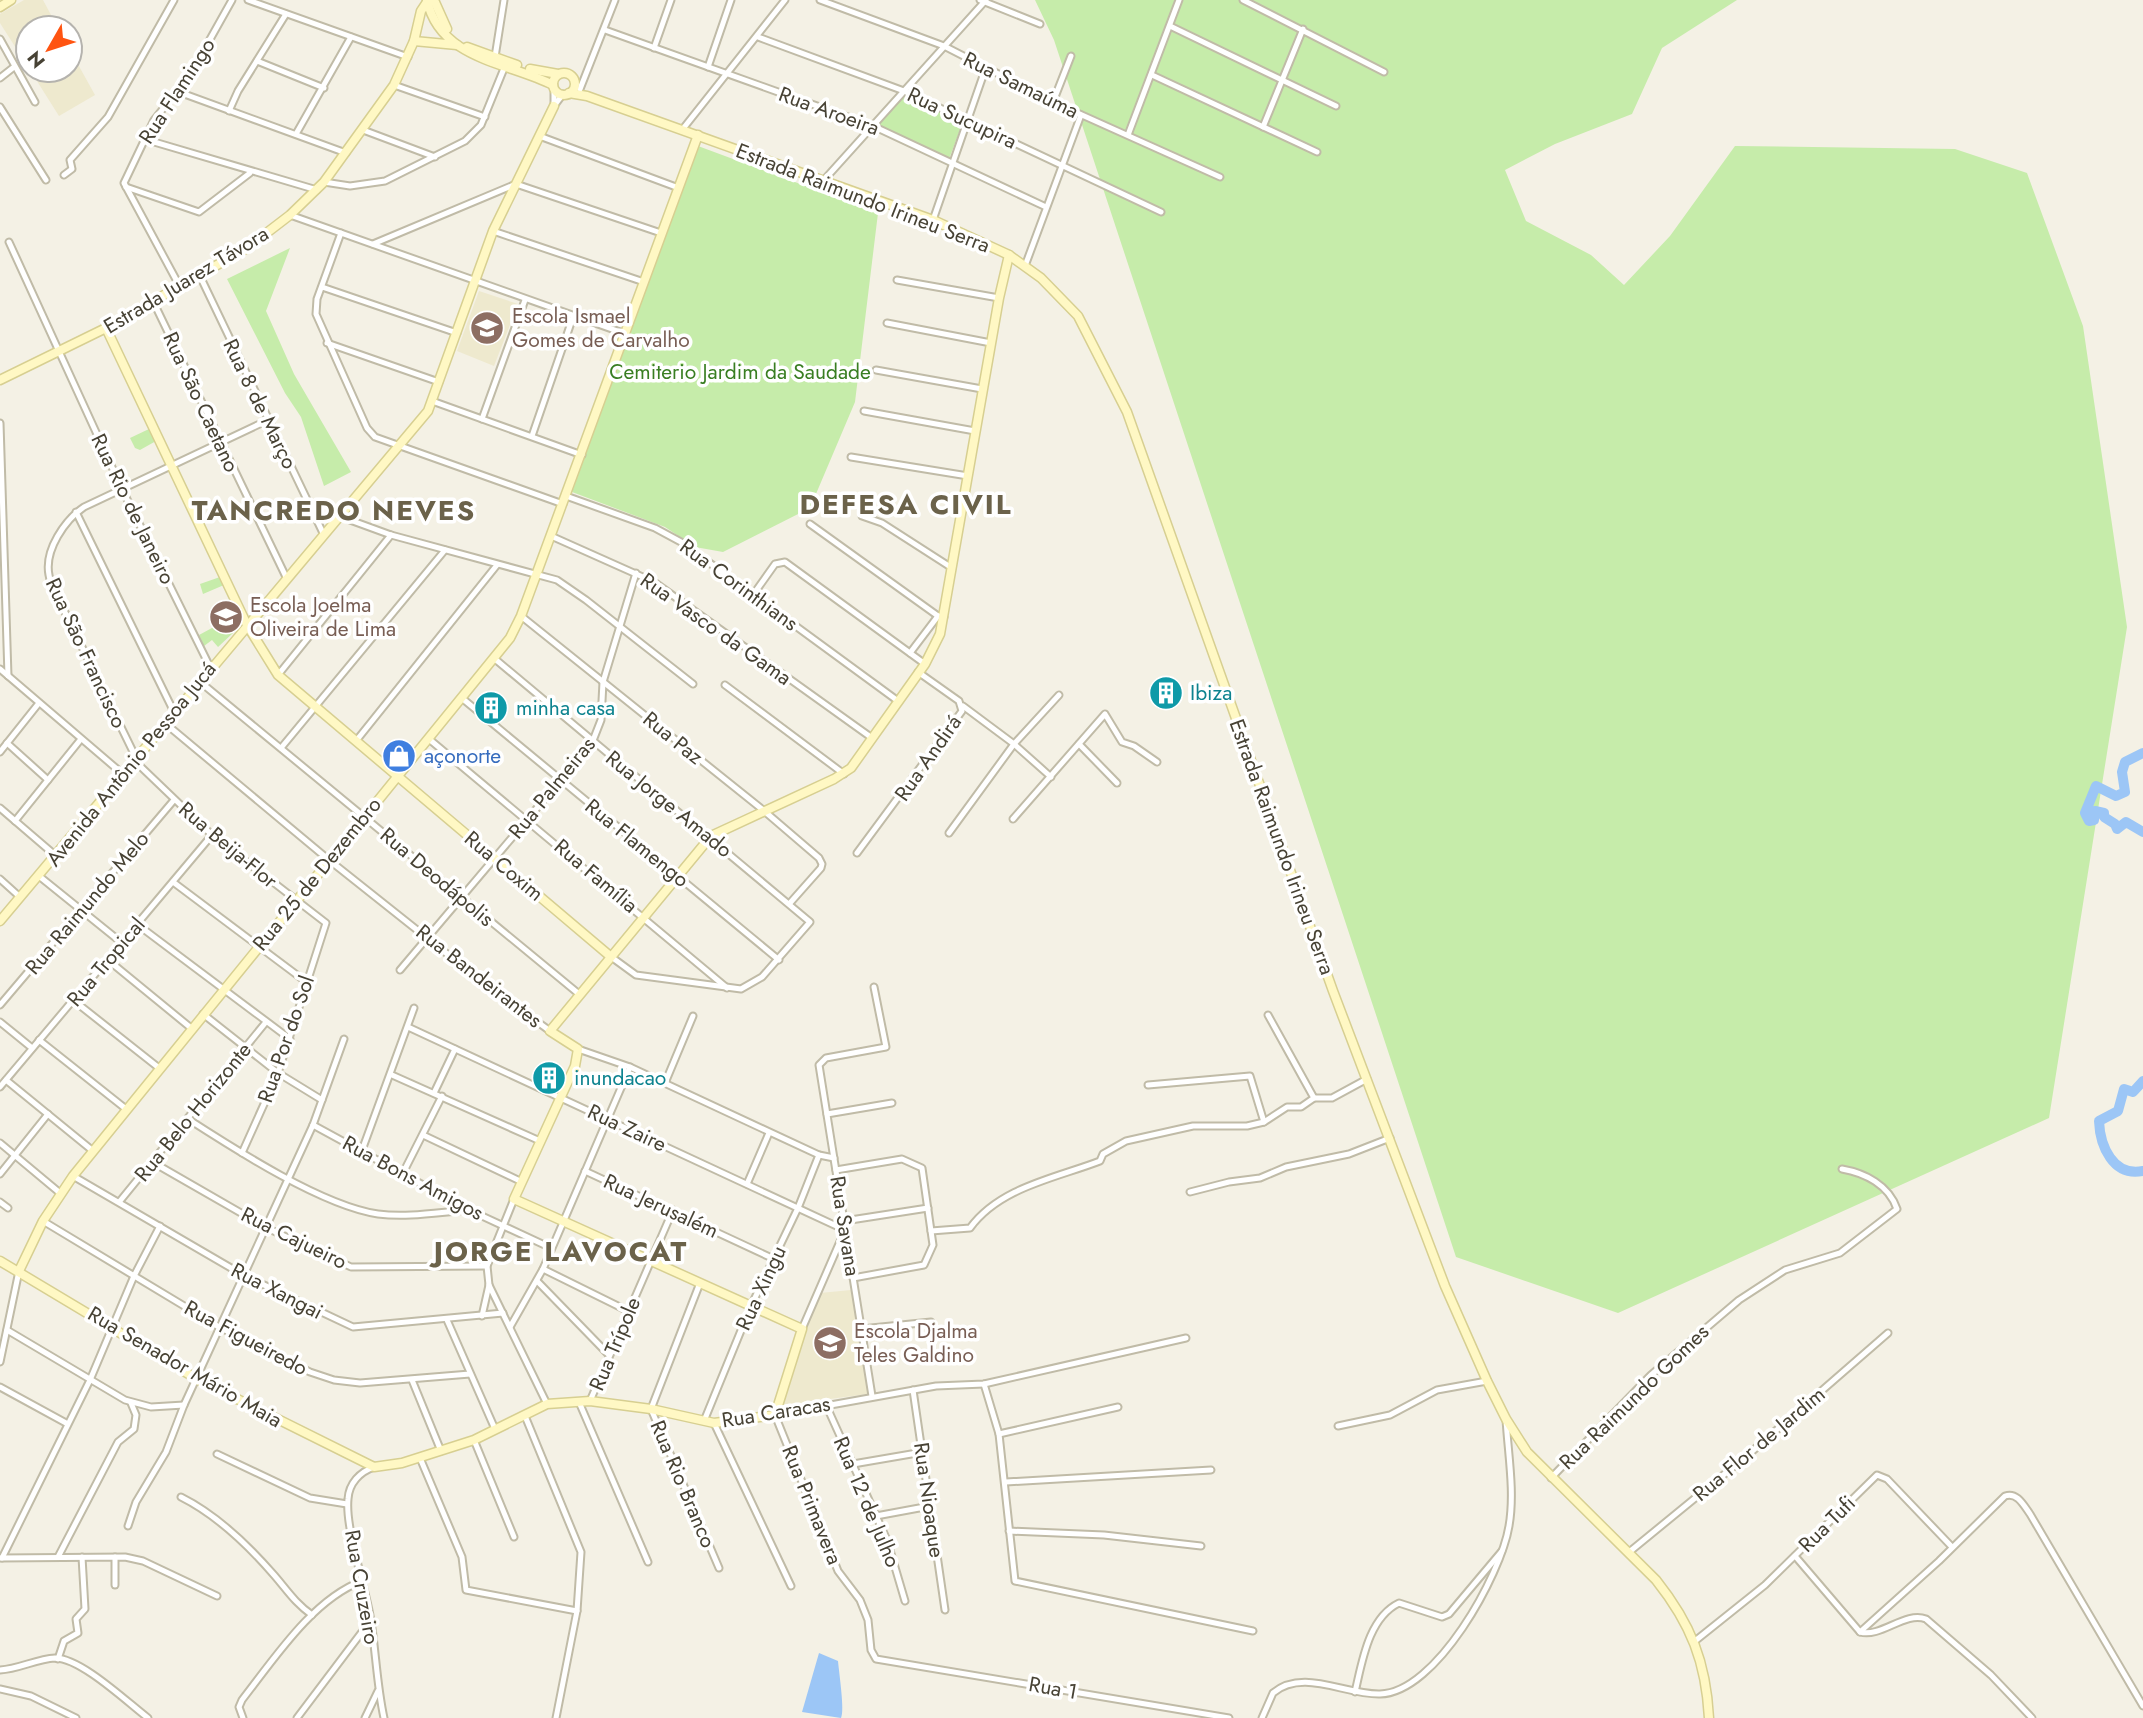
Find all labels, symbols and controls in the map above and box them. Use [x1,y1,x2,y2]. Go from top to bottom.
north arrow [14,14,84,84]
street label: Rua Flamingo [131,32,223,150]
street label: Rua Samaúma [958,44,1084,126]
text: N [21,45,51,74]
street label: Rua Aroeira [775,79,883,143]
street label: Rua Sucupira [902,80,1022,156]
street label: Estrada Raimundo Irineu Serra [732,136,994,260]
street label: Estrada Juarez Távora [98,219,274,341]
place label: Escola Ismael Gomes de Carvalho [512,301,690,355]
school or university icon: Escola Ismael Gomes de Carvalho [468,309,506,347]
street label: Rua São Caetano [155,327,247,477]
street label: Rua 8 de Março [215,334,305,474]
park label: Cemiterio Jardim da Saudade [609,357,871,387]
street label: Rua Rio de Janeiro [84,429,182,589]
district label: DEFESA CIVIL [799,484,1013,525]
district label: TANCREDO NEVES [192,490,476,531]
street label: Rua Corinthians [674,532,804,638]
street label: Rua Vasco da Gama [634,566,798,692]
street label: Rua São Francisco [38,573,134,733]
place label: Escola Joelma Oliveira de Lima [250,590,396,644]
school or university icon: Escola Joelma Oliveira de Lima [207,598,245,636]
street label: Avenida Antônio Pessoa Jucá [39,655,223,873]
building icon: Ibiza [1147,674,1185,712]
place label: Ibiza [1190,678,1232,708]
building icon: minha casa [472,689,510,727]
place label: minha casa [516,693,615,723]
street label: Rua Paz [636,704,710,772]
street label: Rua Andirá [887,709,969,807]
street label: Estrada Raimundo Irineu Serra [1222,715,1342,979]
street label: Rua Palmeiras [502,731,602,845]
shop icon: açonorte [380,737,418,775]
place label: açonorte [424,741,501,771]
street label: Rua Jorge Amado [599,743,739,865]
street label: Rua 25 de Dezembro [246,791,388,957]
street label: Rua Flamengo [578,792,696,894]
street label: Rua Beija-Flor [172,795,285,896]
street label: Rua Deodápolis [374,820,500,934]
street label: Rua Coxim [458,824,550,908]
street label: Rua Raimundo Melo [18,825,156,981]
street label: Rua Família [548,832,644,920]
street label: Rua Tropical [60,911,152,1013]
street label: Rua Bandeirantes [410,917,548,1035]
street label: Rua Por do Sol [250,971,322,1107]
street label: Rua Belo Horizonte [127,1036,259,1188]
building icon: inundacao [530,1059,568,1097]
place label: inundacao [574,1063,666,1093]
street label: Rua Zaire [583,1097,672,1159]
street label: Rua Bons Amigos [337,1128,489,1228]
street label: Rua Jerusalém [599,1166,723,1246]
street label: Rua Savana [822,1174,868,1278]
street label: Rua Cajueiro [236,1199,352,1277]
district label: JORGE LAVOCAT [429,1231,688,1272]
street label: Rua Xingu [728,1241,794,1335]
street label: Rua Xangai [226,1255,328,1327]
street label: Rua Trípole [582,1292,648,1395]
street label: Rua Figueiredo [179,1293,313,1383]
street label: Rua Senador Mário Maia [82,1299,288,1435]
place label: Escola Djalma Teles Galdino [854,1316,978,1370]
street label: Rua Raimundo Gomes [1552,1317,1716,1477]
school or university icon: Escola Djalma Teles Galdino [811,1324,849,1362]
street label: Rua Flor de Jardim [1686,1380,1832,1508]
street label: Rua Caracas [720,1389,832,1435]
street label: Rua Rio Branco [643,1416,723,1552]
street label: Rua 12 de Julho [826,1432,908,1572]
street label: Rua Nioaque [906,1440,952,1560]
street label: Rua Primavera [774,1441,850,1569]
street label: Rua Tufi [1792,1489,1862,1559]
street label: Rua Cruzeiro [337,1527,387,1647]
street label: Rua 1 [1026,1669,1080,1707]

